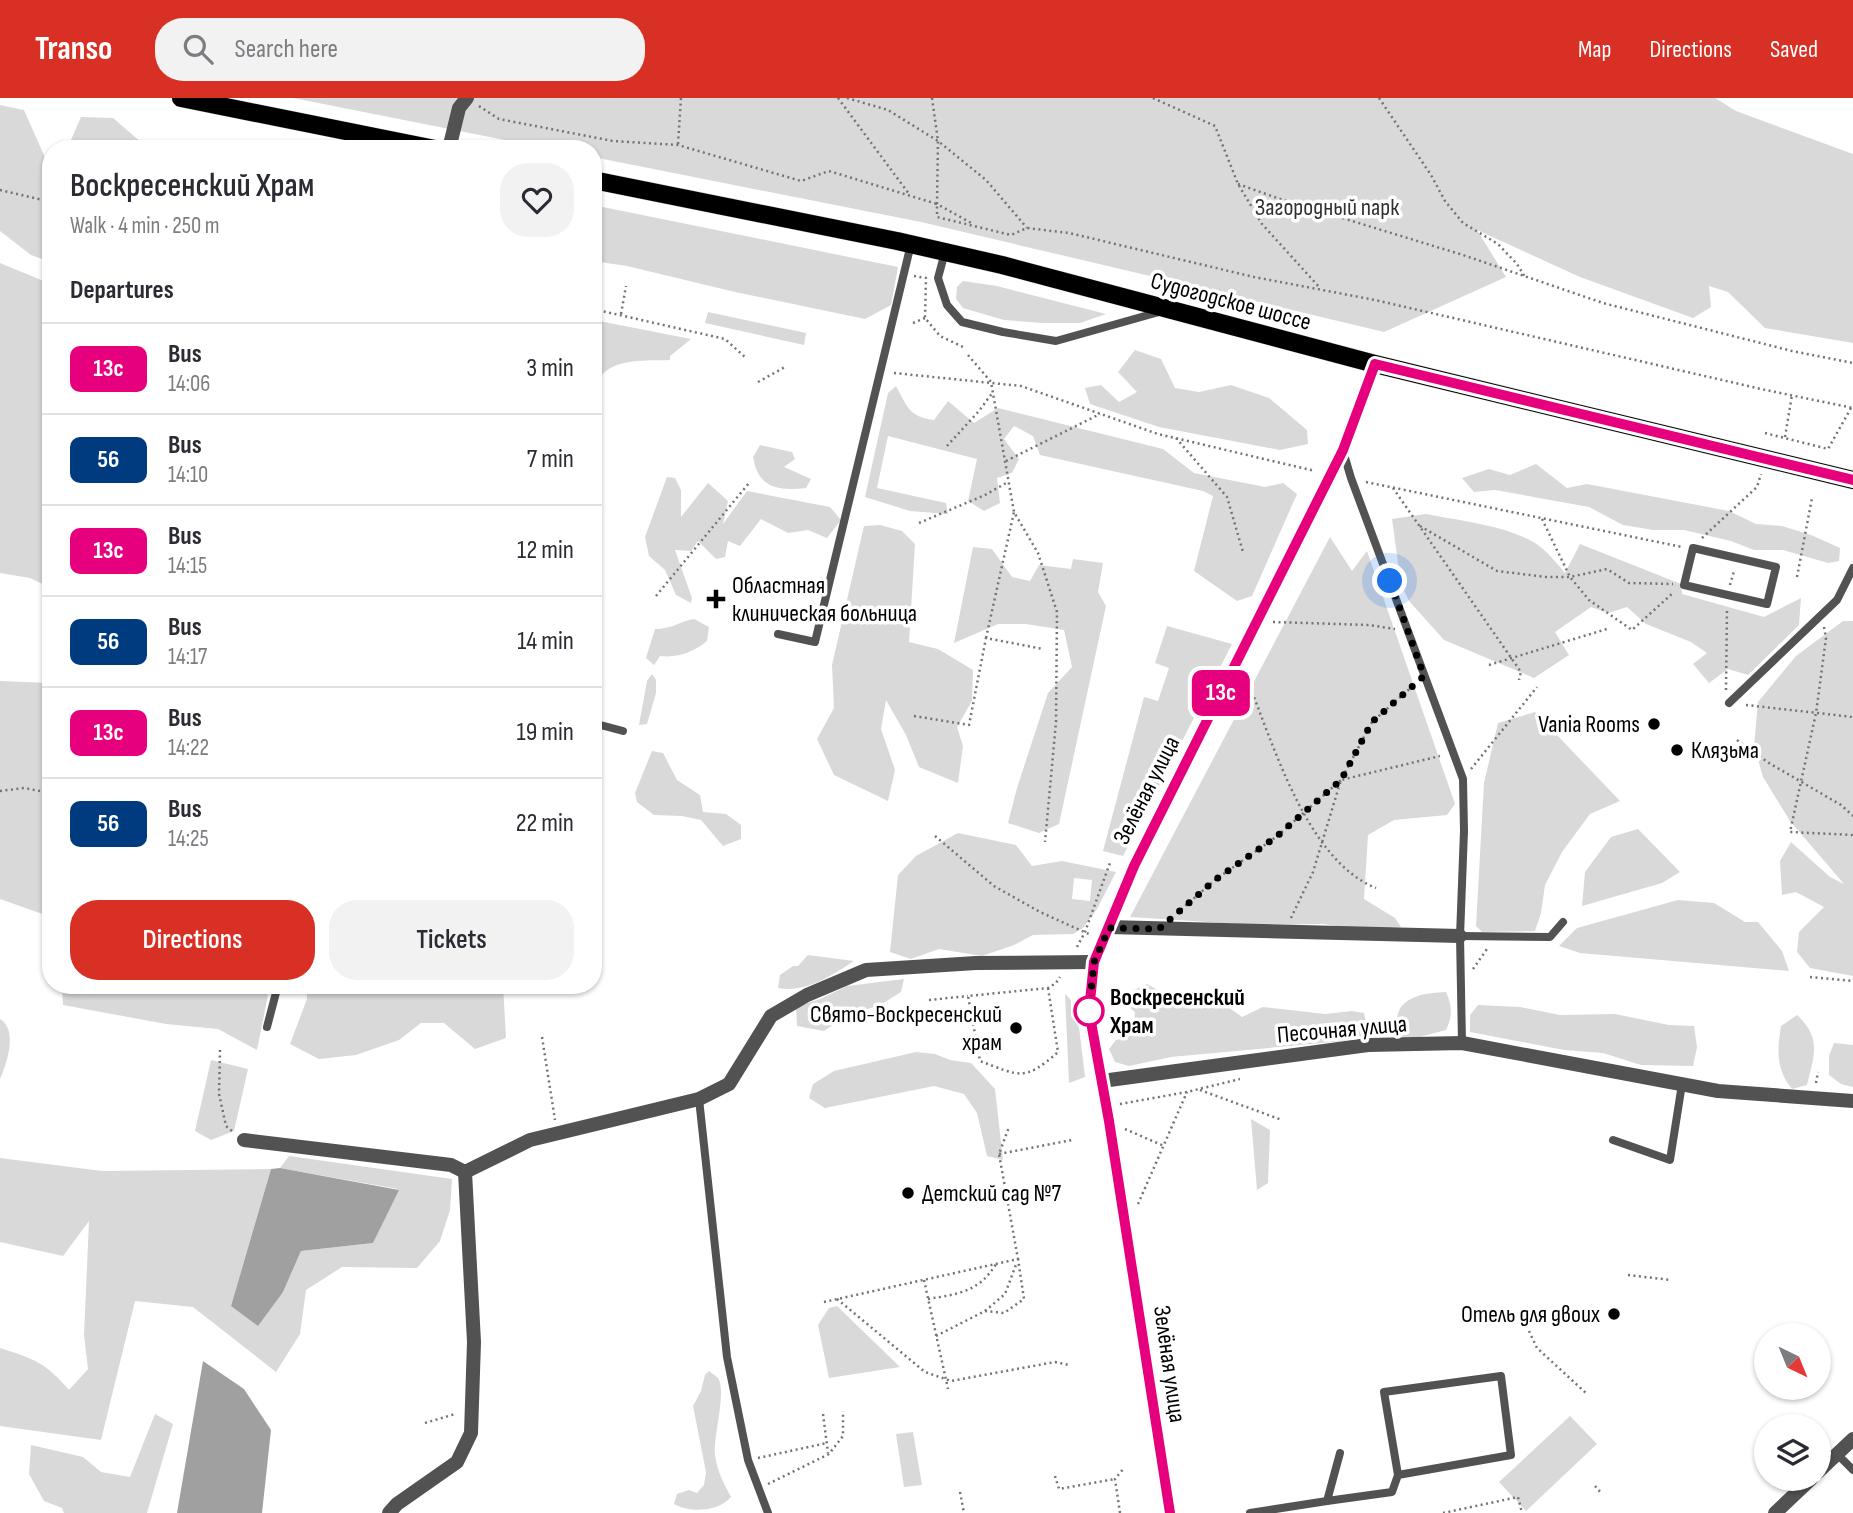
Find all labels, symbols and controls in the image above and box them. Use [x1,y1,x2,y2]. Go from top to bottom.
search box [155,18,645,81]
text: Transo [35,29,113,69]
icon: search [179,30,217,68]
text: Search here [235,34,338,65]
text: Map [1578,35,1611,64]
text: Directions [1649,35,1732,64]
text: Saved [1770,35,1818,64]
button: heart [500,163,574,237]
text: Воскресенский Храм [70,166,314,206]
park label: Загородный парк [1255,193,1400,222]
text: Walk · 4 min · 250 m [70,212,220,240]
street label: Судогодское шоссе [1147,266,1314,337]
text: Departures [70,275,174,306]
text: Bus [168,339,202,370]
text: 3 min [526,353,574,384]
text: 13с [93,354,124,383]
text: 14:06 [168,370,210,398]
text: Bus [168,430,202,461]
text: 7 min [527,444,574,475]
text: 56 [98,445,119,474]
text: 14:10 [168,461,208,489]
text: Bus [168,521,202,552]
text: 12 min [517,535,574,566]
text: 13с [93,536,124,565]
text: 14:15 [168,552,207,580]
your location [1372,563,1407,598]
place label: Областная клиническая больница [732,571,917,628]
marker: Областная клиническая больница [706,589,726,609]
text: Bus [168,612,202,643]
text: 14 min [517,626,574,657]
text: 56 [98,627,119,656]
text: 14:17 [168,643,207,671]
line badge: 13с [1181,670,1261,716]
text: 13с [1206,678,1236,707]
text: Bus [168,703,202,734]
place label: Vania Rooms [1538,710,1640,739]
marker: Vania Rooms [1646,716,1662,732]
text: 19 min [517,717,574,748]
text: 13с [93,718,124,747]
street label: Зелёная улица [1107,731,1186,849]
text: 14:22 [168,734,209,762]
place label: Клязьма [1691,736,1759,765]
marker: Клязьма [1669,742,1685,758]
text: Bus [168,794,202,825]
text: 22 min [516,808,574,839]
text: 56 [98,809,119,838]
text: 14:25 [168,825,209,853]
button: Directions [70,900,315,980]
button: Tickets [329,900,574,980]
place label: Воскресенский Храм [1109,983,1245,1040]
marker: Воскресенский Храм [1074,996,1104,1026]
place label: Свято-Воскресенский храм [810,1000,1002,1057]
street label: Песочная улица [1276,1009,1408,1050]
marker: Свято-Воскресенский храм [1008,1020,1024,1036]
place label: Детский сад №7 [922,1179,1061,1208]
marker: Детский сад №7 [900,1185,916,1201]
place label: Отель для двоих [1461,1300,1600,1329]
street label: Зелёная улица [1147,1304,1192,1424]
marker: Отель для двоих [1606,1306,1622,1322]
north arrow [1754,1323,1830,1400]
map controls [1754,1323,1831,1491]
button: layers [1754,1414,1831,1491]

